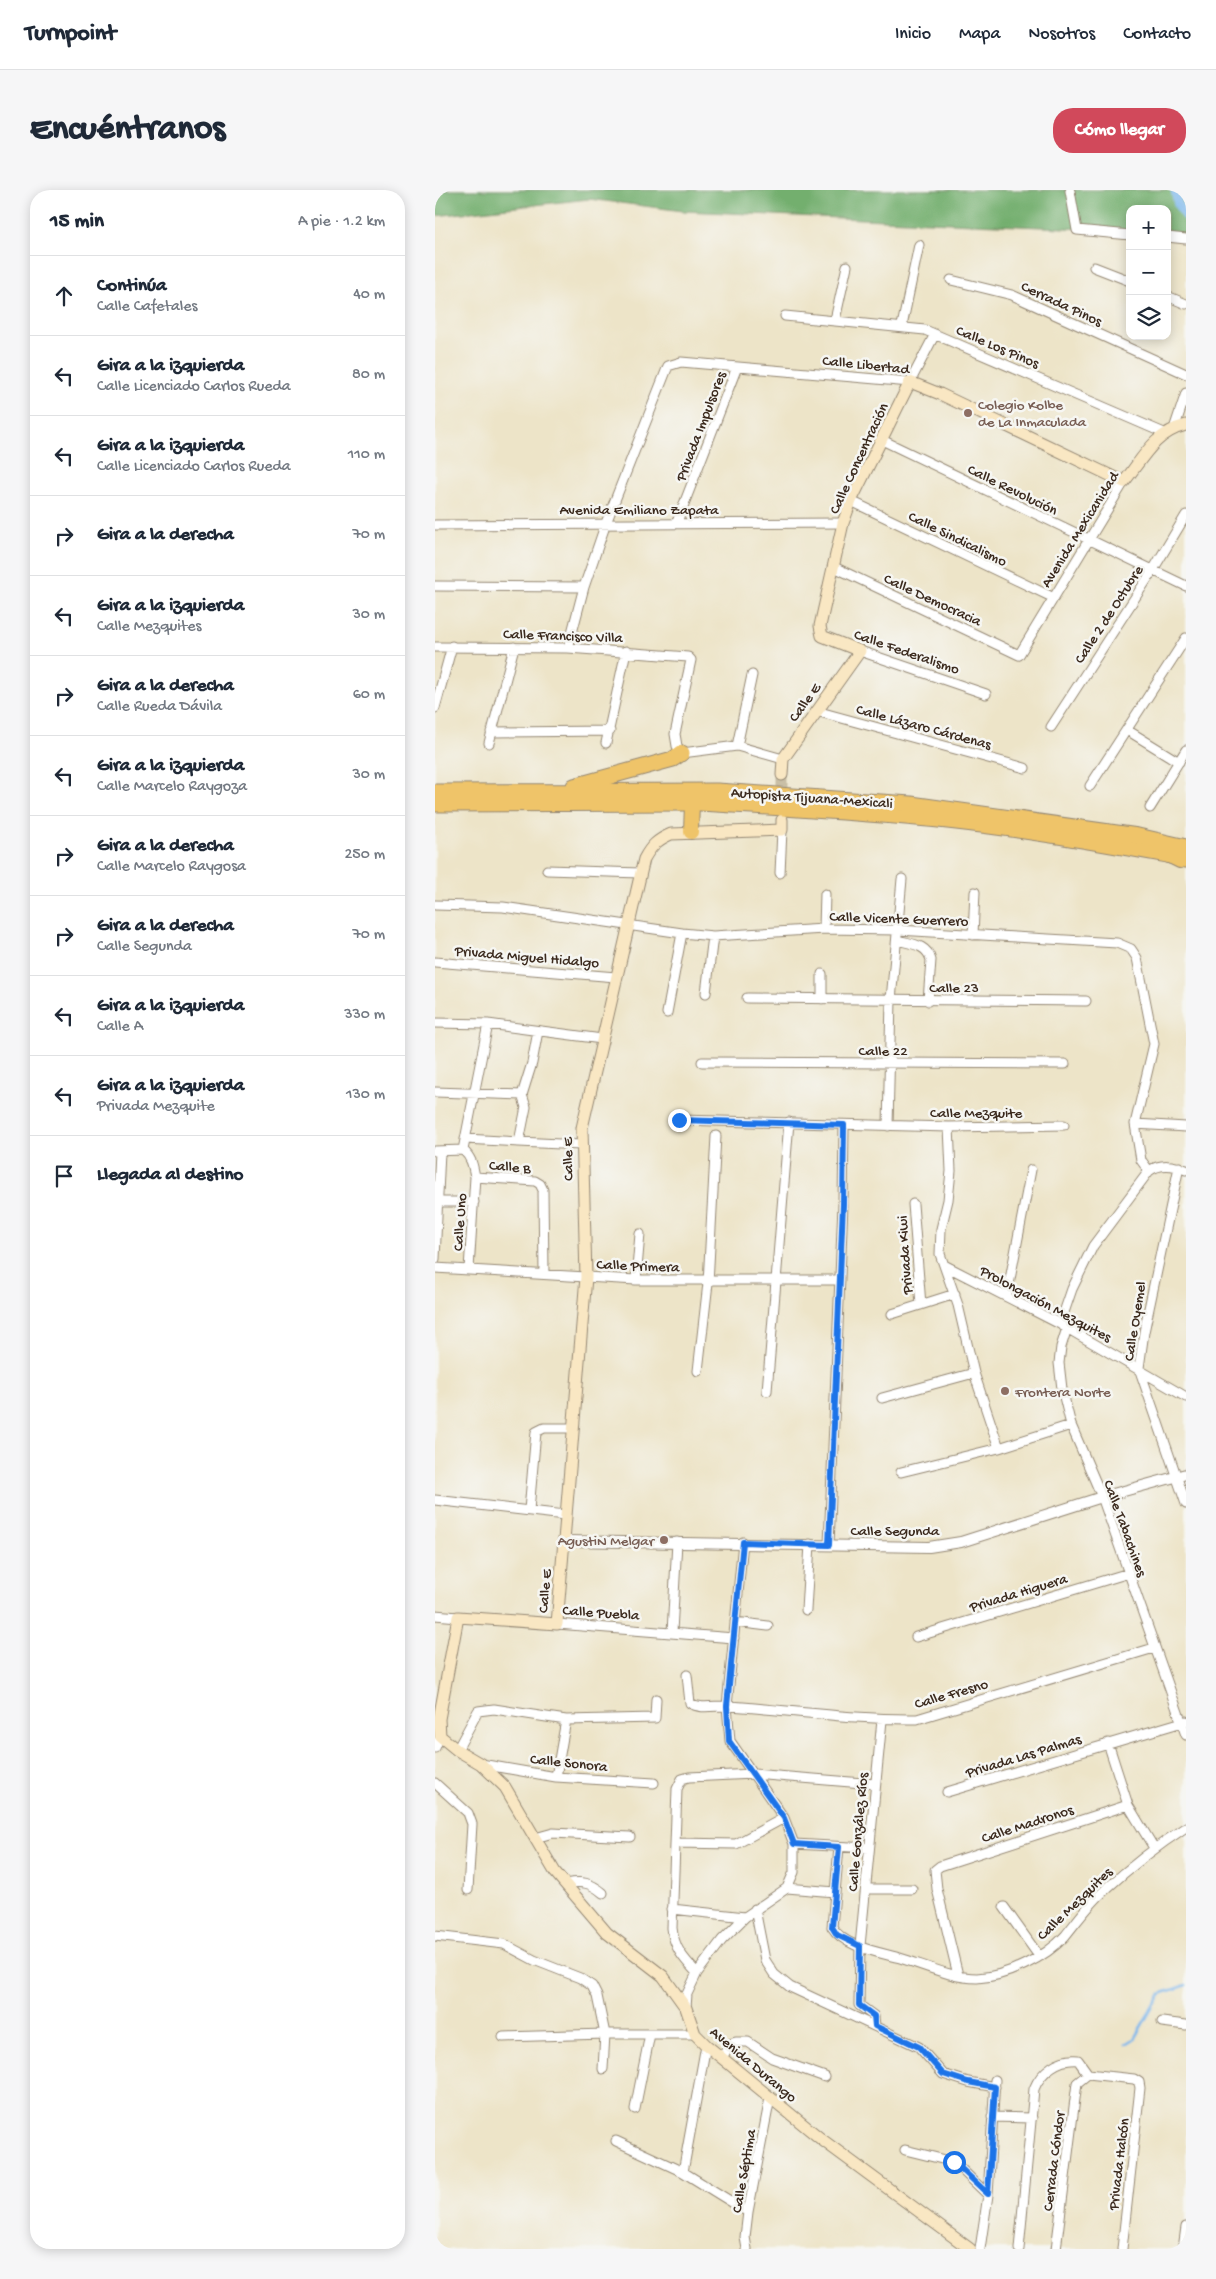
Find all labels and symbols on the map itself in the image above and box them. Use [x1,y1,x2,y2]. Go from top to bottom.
street label: Cerrada Pinos [1018,278,1105,332]
street label: Calle Los Pinos [953,322,1042,374]
street label: Calle Libertad [821,352,911,380]
street label: Privada Impulsores [672,369,731,485]
place label: Colegio Kolbe de La Inmaculada [978,397,1087,432]
street label: Calle Concentración [826,400,893,517]
marker: Colegio Kolbe de La Inmaculada [962,407,974,419]
street label: Calle Revolución [964,461,1060,520]
street label: Avenida Mexicanidad [1038,468,1124,591]
street label: Avenida Emiliano Zapata [559,502,719,520]
street label: Calle Sindicalismo [905,508,1010,572]
street label: Calle 2 de Octubre [1071,562,1148,668]
street label: Calle Democracia [880,570,984,632]
street label: Calle Francisco Villa [503,626,624,648]
street label: Calle Federalismo [851,626,962,679]
street label: Calle E [785,680,826,726]
street label: Calle Lázaro Cárdenas [854,701,993,755]
street label: Autopista Tijuana-Mexicali [730,784,893,814]
street label: Calle Vicente Guerrero [829,909,969,931]
street label: Privada Miguel Hidalgo [453,943,600,973]
street label: Calle 23 [929,980,979,998]
street label: Calle 22 [858,1043,908,1061]
street label: Calle Mezquite [930,1105,1022,1123]
route end [668,1109,691,1132]
street label: Calle E [560,1136,578,1181]
street label: Calle B [488,1157,532,1179]
street label: Calle Uno [450,1192,472,1252]
street label: Privada Kiwi [894,1215,918,1296]
street label: Calle Primera [596,1257,680,1277]
street label: Prolongación Mezquites [975,1262,1114,1347]
street label: Calle Oyemel [1121,1280,1151,1362]
place label: Frontera Norte [1014,1384,1111,1402]
marker: Frontera Norte [999,1385,1011,1397]
street label: Calle Tabachines [1098,1478,1150,1580]
street label: Calle Segunda [851,1523,940,1541]
place label: AgustiN Melgar [558,1533,656,1551]
marker: AgustiN Melgar [658,1534,670,1546]
street label: Calle E [535,1568,557,1614]
street label: Privada Higuera [967,1570,1070,1618]
street label: Calle Puebla [562,1602,641,1626]
street label: Calle Fresno [913,1676,991,1714]
street label: Privada Las Palmas [963,1731,1084,1783]
street label: Calle Sonora [529,1751,609,1777]
street label: Calle González Ríos [845,1771,873,1892]
street label: Calle Madronos [979,1801,1076,1848]
street label: Calle Mezquites [1034,1864,1117,1945]
street label: Avenida Durango [706,2024,800,2107]
street label: Cerrada Cóndor [1040,2109,1070,2212]
street label: Privada Halcón [1105,2117,1135,2212]
street label: Calle Séptima [729,2127,761,2215]
route start [943,2151,966,2174]

